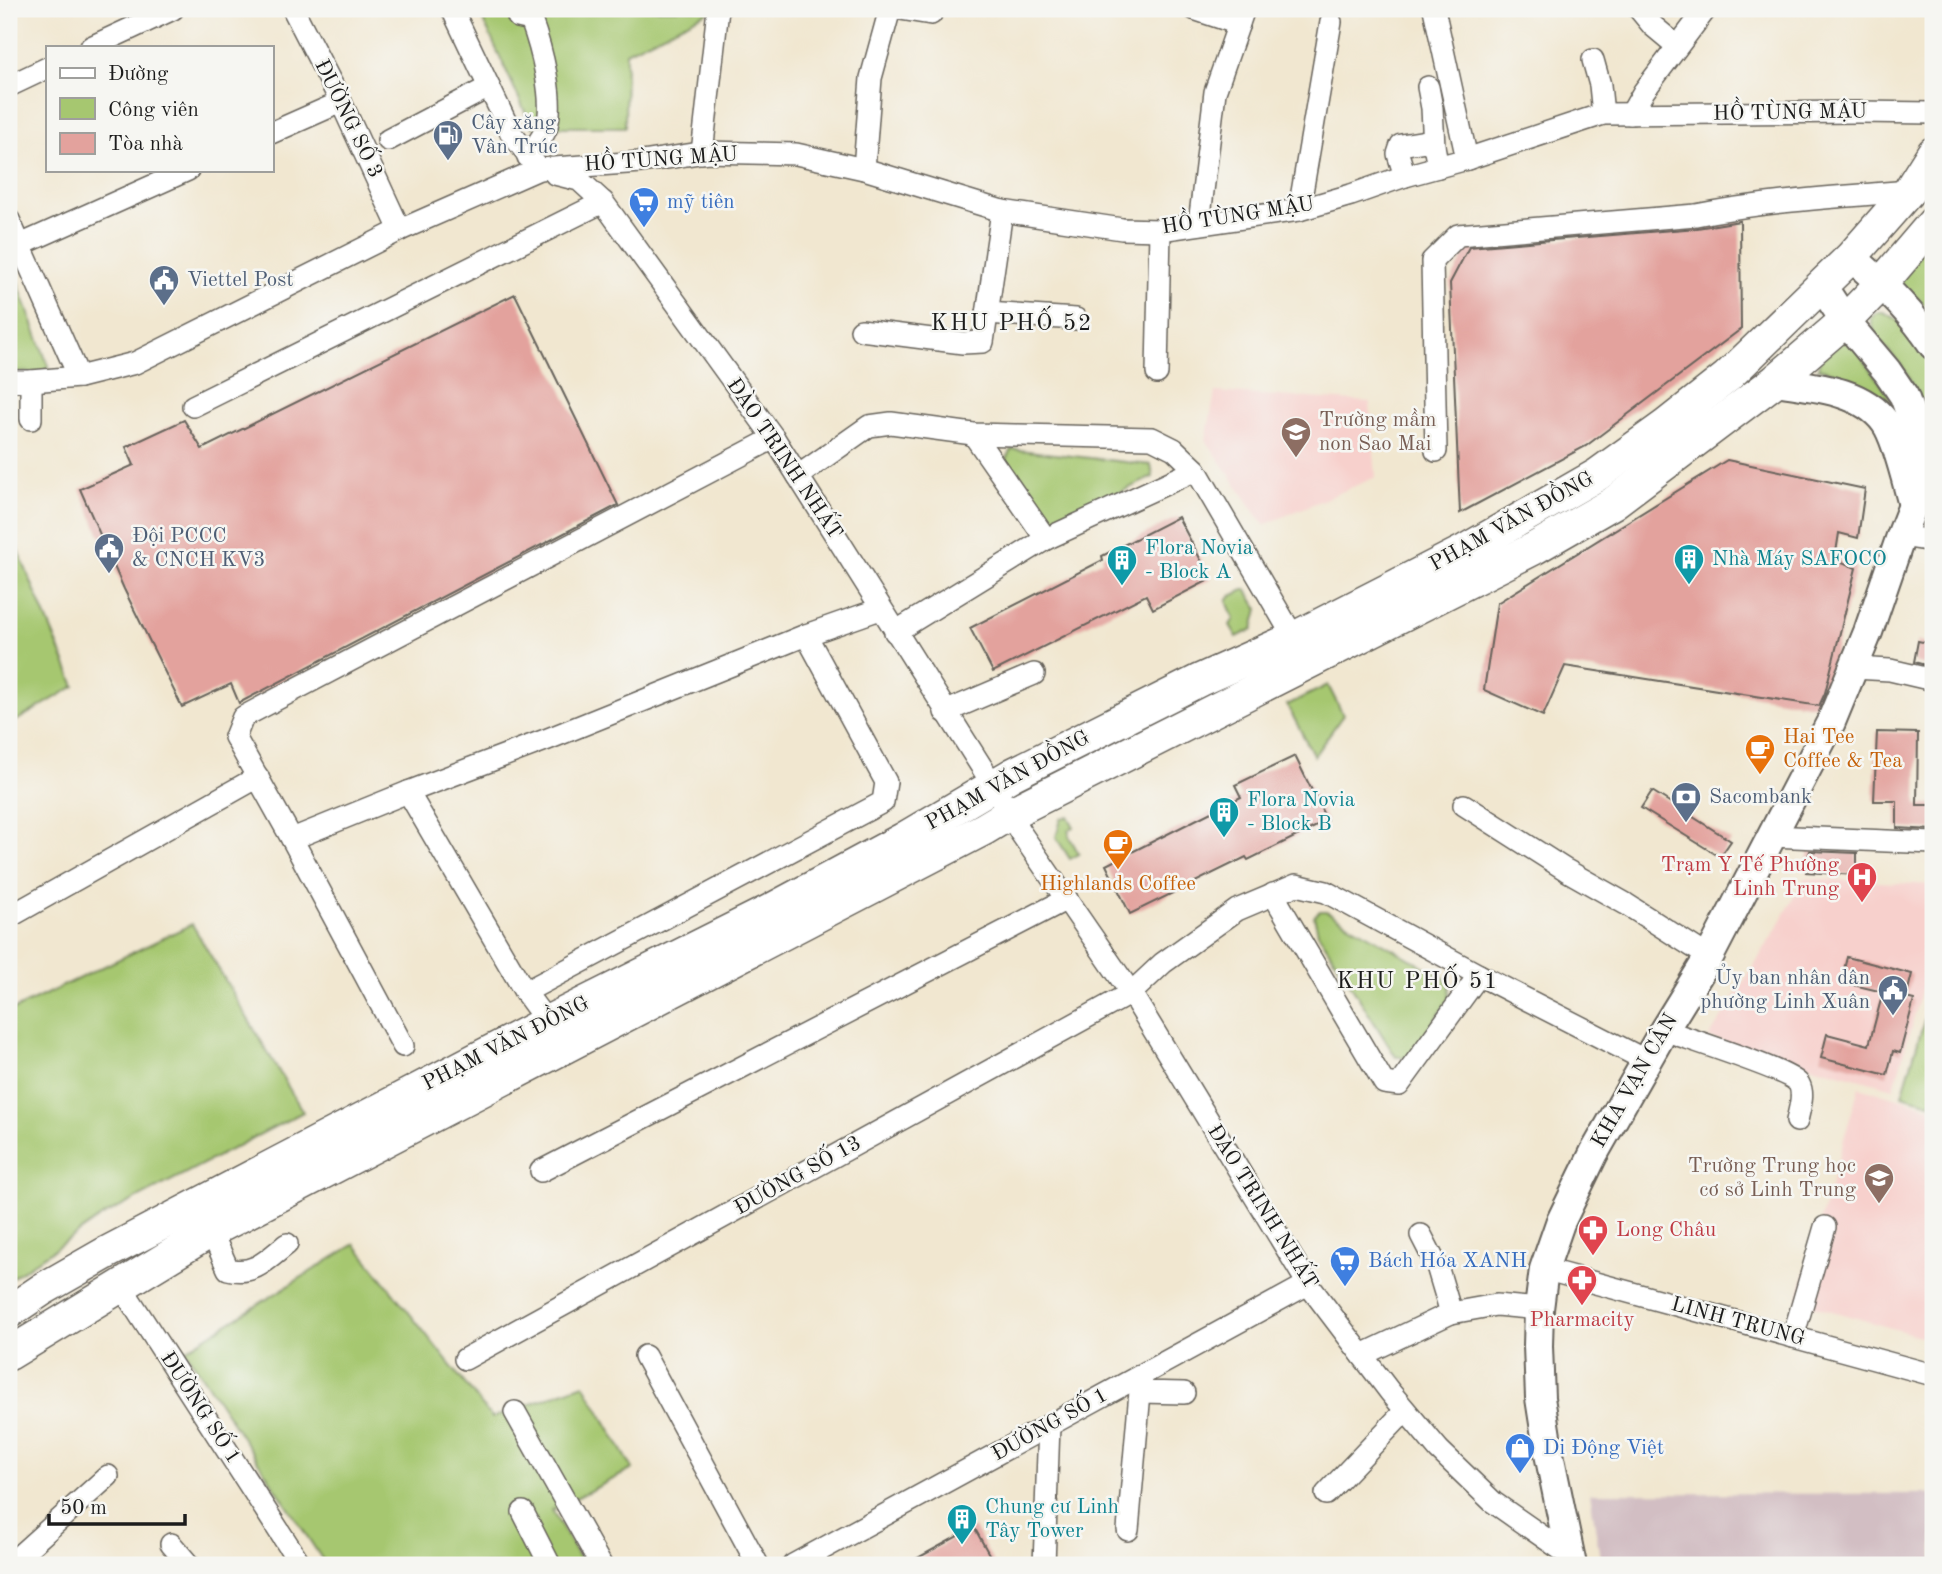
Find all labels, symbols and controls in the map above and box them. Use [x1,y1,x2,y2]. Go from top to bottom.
legend [46,46,273,172]
street label: ĐƯỜNG SỐ 3 [310,53,392,181]
text: Đường [108,64,169,85]
street label: HỒ TÙNG MẬU [1713,93,1867,125]
text: Công viên [108,100,199,121]
place label: Cây xăng Vân Trúc [471,113,558,158]
fuel station icon: Cây xăng Vân Trúc [431,118,465,162]
text: Tòa nhà [108,134,183,155]
street label: HỒ TÙNG MẬU [583,136,739,176]
supermarket icon: mỹ tiên [627,185,661,229]
street label: HỒ TÙNG MẬU [1159,186,1316,238]
place label: mỹ tiên [667,192,735,213]
public building icon: Viettel Post [147,263,181,307]
place label: Viettel Post [187,270,294,291]
district label: KHU PHỐ 52 [931,305,1093,335]
street label: ĐÀO TRINH NHẤT [722,371,851,543]
place label: Trường mầm non Sao Mai [1319,408,1437,455]
school or university icon: Trường mầm non Sao Mai [1279,415,1313,459]
street label: PHẠM VĂN ĐỒNG [1423,461,1597,576]
place label: Đội PCCC & CNCH KV3 [132,526,265,571]
public building icon: Đội PCCC & CNCH KV3 [92,531,126,575]
place label: Flora Novia - Block A [1145,538,1253,583]
building icon: Nhà Máy SAFOCO [1672,542,1706,586]
building icon: Flora Novia - Block A [1105,543,1139,587]
place label: Nhà Máy SAFOCO [1712,549,1887,570]
street label: PHẠM VĂN ĐỒNG [919,720,1093,835]
place label: Hai Tee Coffee & Tea [1783,727,1903,772]
cafe icon: Hai Tee Coffee & Tea [1743,732,1777,776]
bank icon: Sacombank [1669,780,1703,824]
place label: Sacombank [1709,787,1812,808]
place label: Flora Novia - Block B [1247,790,1355,835]
building icon: Flora Novia - Block B [1207,795,1241,839]
cafe icon: Highlands Coffee [1101,827,1135,871]
place label: Trạm Y Tế Phường Linh Trung [1661,854,1840,900]
hospital icon: Trạm Y Tế Phường Linh Trung [1845,860,1879,904]
place label: Highlands Coffee [1040,874,1196,895]
district label: KHU PHỐ 51 [1337,963,1499,993]
place label: Ủy ban nhân dân phường Linh Xuân [1700,963,1870,1013]
public building icon: Ủy ban nhân dân phường Linh Xuân [1876,973,1910,1017]
street label: PHẠM VĂN ĐỒNG [416,986,593,1095]
street label: KHA VẠN CÂN [1585,1008,1682,1152]
street label: ĐÀO TRINH NHẤT [1203,1118,1326,1293]
street label: ĐƯỜNG SỐ 13 [728,1127,865,1219]
place label: Trường Trung học cơ sở Linh Trung [1688,1156,1857,1201]
school or university icon: Trường Trung học cơ sở Linh Trung [1862,1161,1896,1205]
pharmacy icon: Long Châu [1576,1213,1610,1257]
place label: Long Châu [1616,1220,1716,1241]
supermarket icon: Bách Hóa XANH [1328,1244,1362,1288]
place label: Bách Hóa XANH [1368,1251,1527,1272]
pharmacy icon: Pharmacity [1565,1263,1599,1307]
street label: LINH TRUNG [1669,1294,1807,1350]
place label: Pharmacity [1529,1310,1635,1331]
street label: ĐƯỜNG SỐ 1 [156,1344,250,1468]
street label: ĐƯỜNG SỐ 1 [985,1378,1111,1465]
shop icon: Di Động Việt [1503,1431,1537,1475]
place label: Di Động Việt [1543,1438,1664,1459]
scale bar [49,1483,186,1527]
place label: Chung cư Linh Tây Tower [985,1497,1119,1542]
text: 50 m [60,1498,107,1519]
building icon: Chung cư Linh Tây Tower [945,1502,979,1546]

